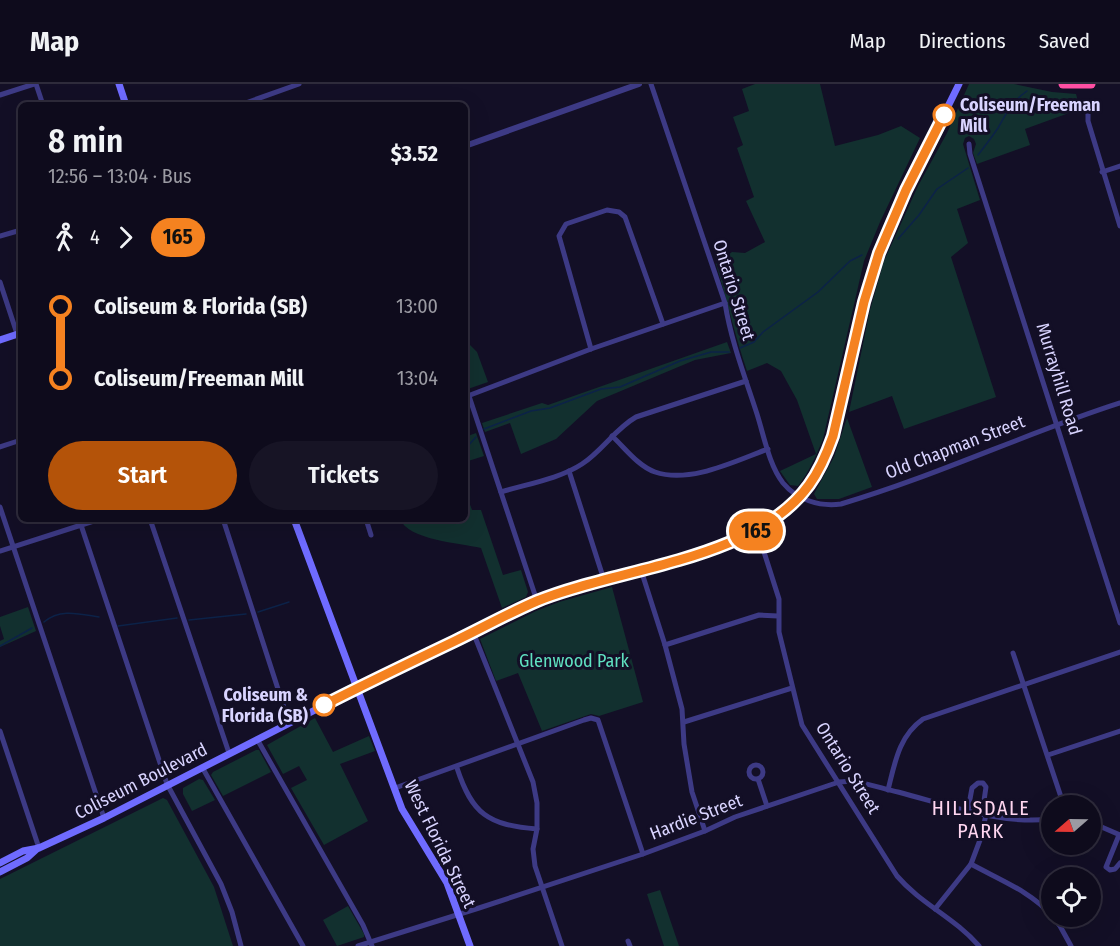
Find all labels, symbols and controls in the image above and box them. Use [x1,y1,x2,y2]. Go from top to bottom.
text: Map [30,25,79,58]
text: Map [849,28,886,54]
text: Directions [919,28,1006,54]
text: Saved [1039,28,1090,54]
place label: Coliseum/Freeman Mill [960,94,1101,137]
marker: Coliseum/Freeman Mill [933,104,955,126]
text: 8 min [48,121,123,161]
text: $3.52 [391,140,438,167]
text: 12:56 – 13:04 · Bus [48,164,192,188]
icon: walk [48,221,81,254]
icon: forward [109,221,142,254]
text: 165 [163,224,193,250]
text: 4 [90,225,100,249]
street label: Ontario Street [708,237,760,343]
text: Coliseum & Florida (SB) [94,293,307,320]
text: 13:00 [396,294,438,318]
street label: Murrayhill Road [1032,320,1086,438]
text: Coliseum/Freeman Mill [94,365,304,392]
text: 13:04 [397,366,438,390]
street label: Old Chapman Street [882,410,1028,484]
button: Start [48,441,237,510]
button: Tickets [249,441,438,510]
line badge: 165 [722,512,790,550]
text: 165 [741,518,771,544]
park label: Glenwood Park [519,650,630,672]
place label: Coliseum & Florida (SB) [222,684,309,727]
marker: Coliseum & Florida (SB) [313,694,335,716]
street label: Ontario Street [811,718,885,818]
street label: Coliseum Boulevard [71,738,211,824]
street label: West Florida Street [400,776,481,912]
street label: Hardie Street [647,789,745,845]
north arrow [1041,795,1101,855]
map controls [1041,795,1101,927]
district label: HILLSDALE PARK [932,796,1030,843]
button: locate [1041,867,1101,927]

